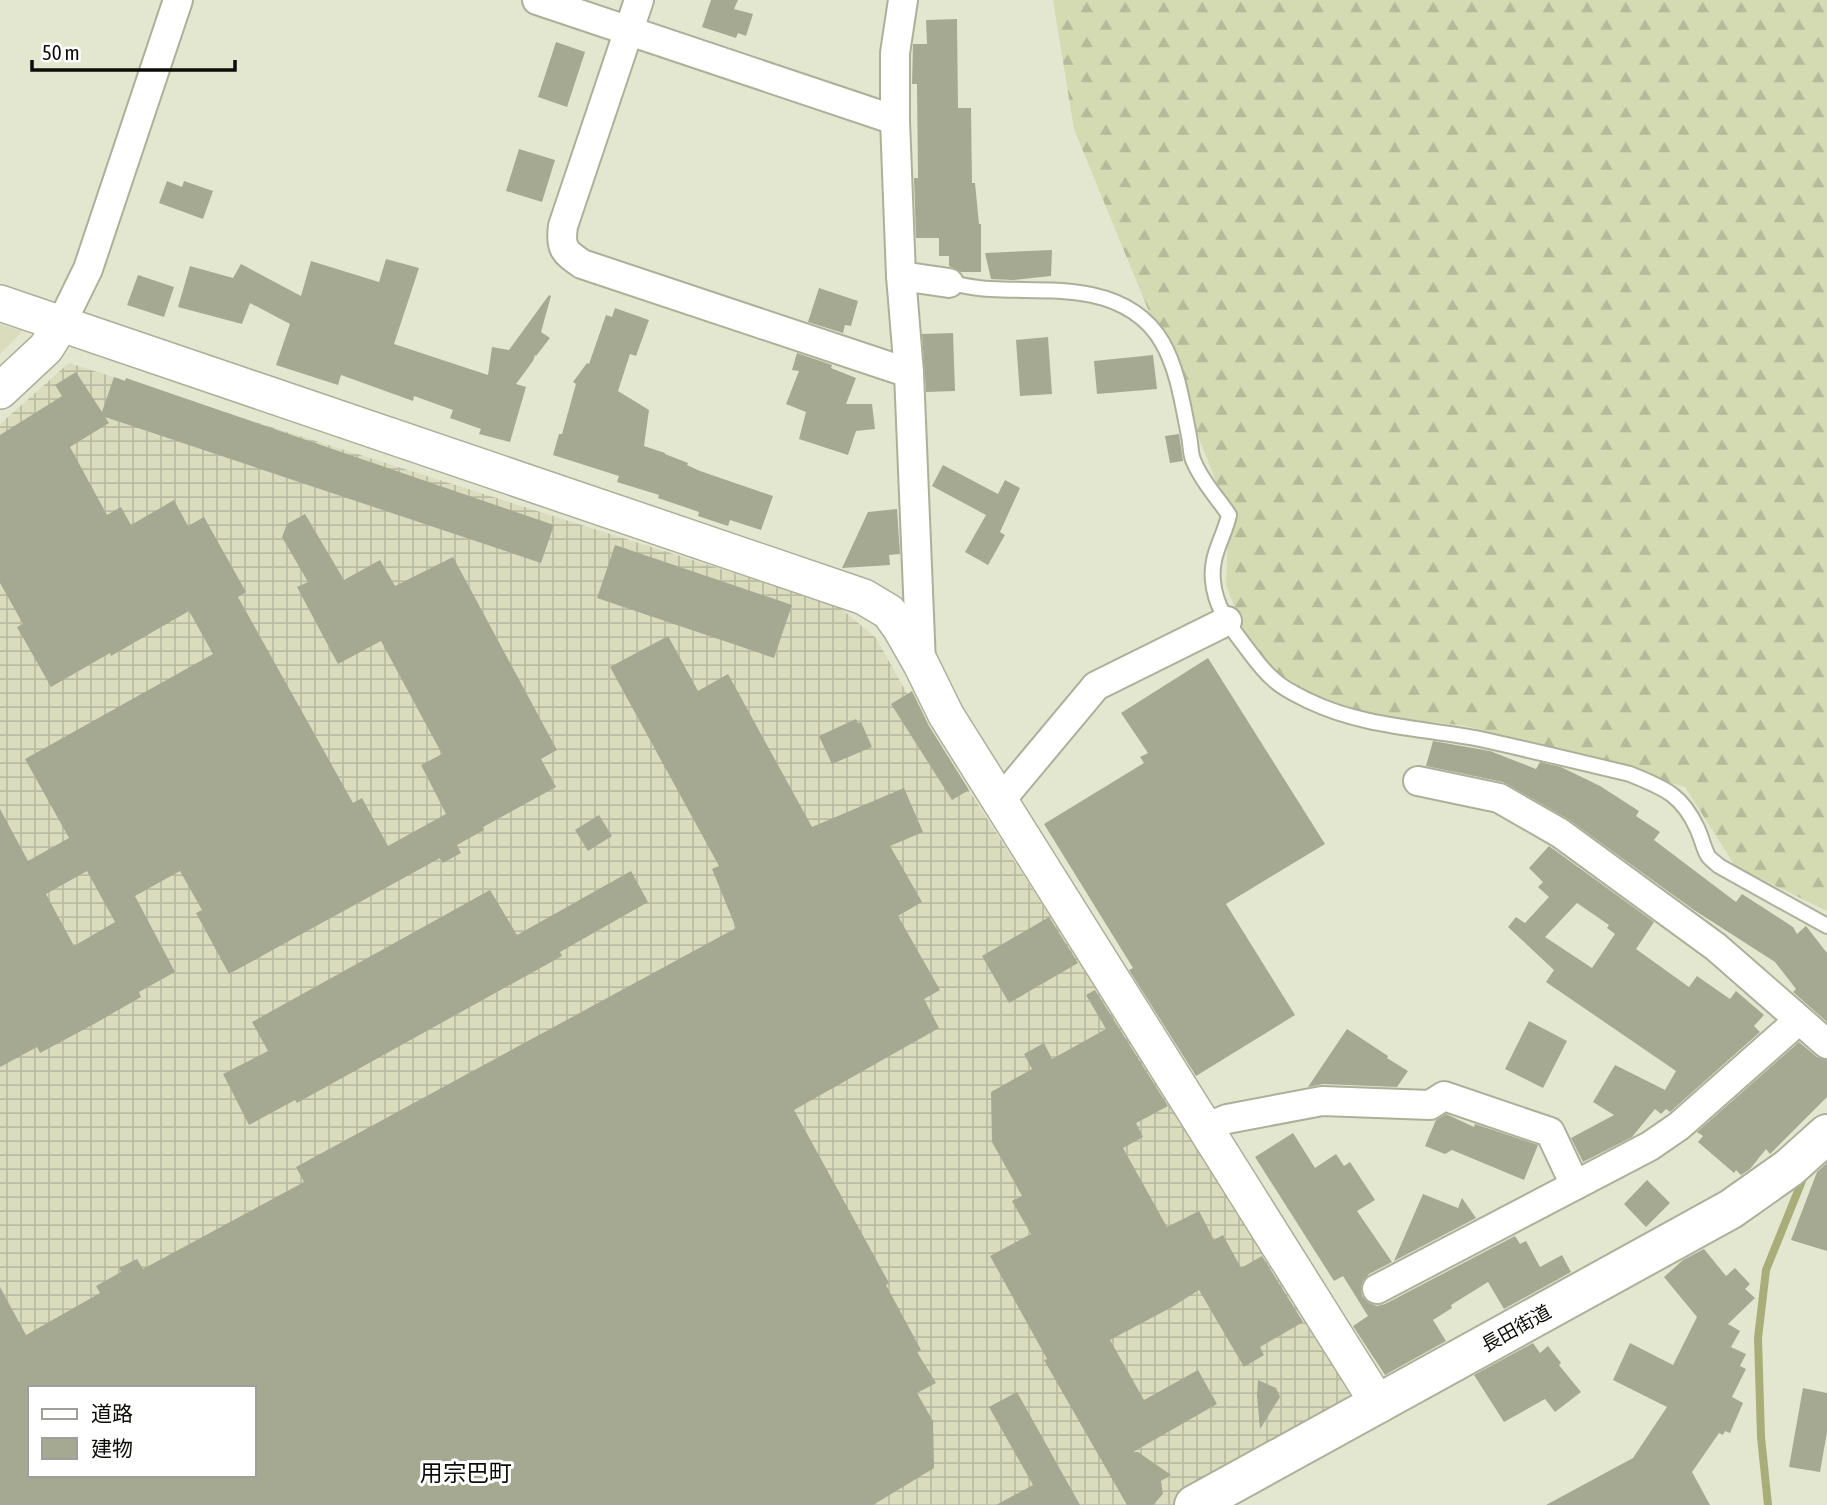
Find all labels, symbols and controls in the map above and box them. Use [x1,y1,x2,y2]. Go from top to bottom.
scale bar [32,28,234,72]
text: 50 m [42,40,80,64]
street label: 長田街道 [1477,1300,1555,1356]
legend [28,1386,256,1477]
text: 道路 [91,1401,133,1425]
text: 建物 [91,1436,133,1460]
district label: 用宗巴町 [420,1460,512,1486]

